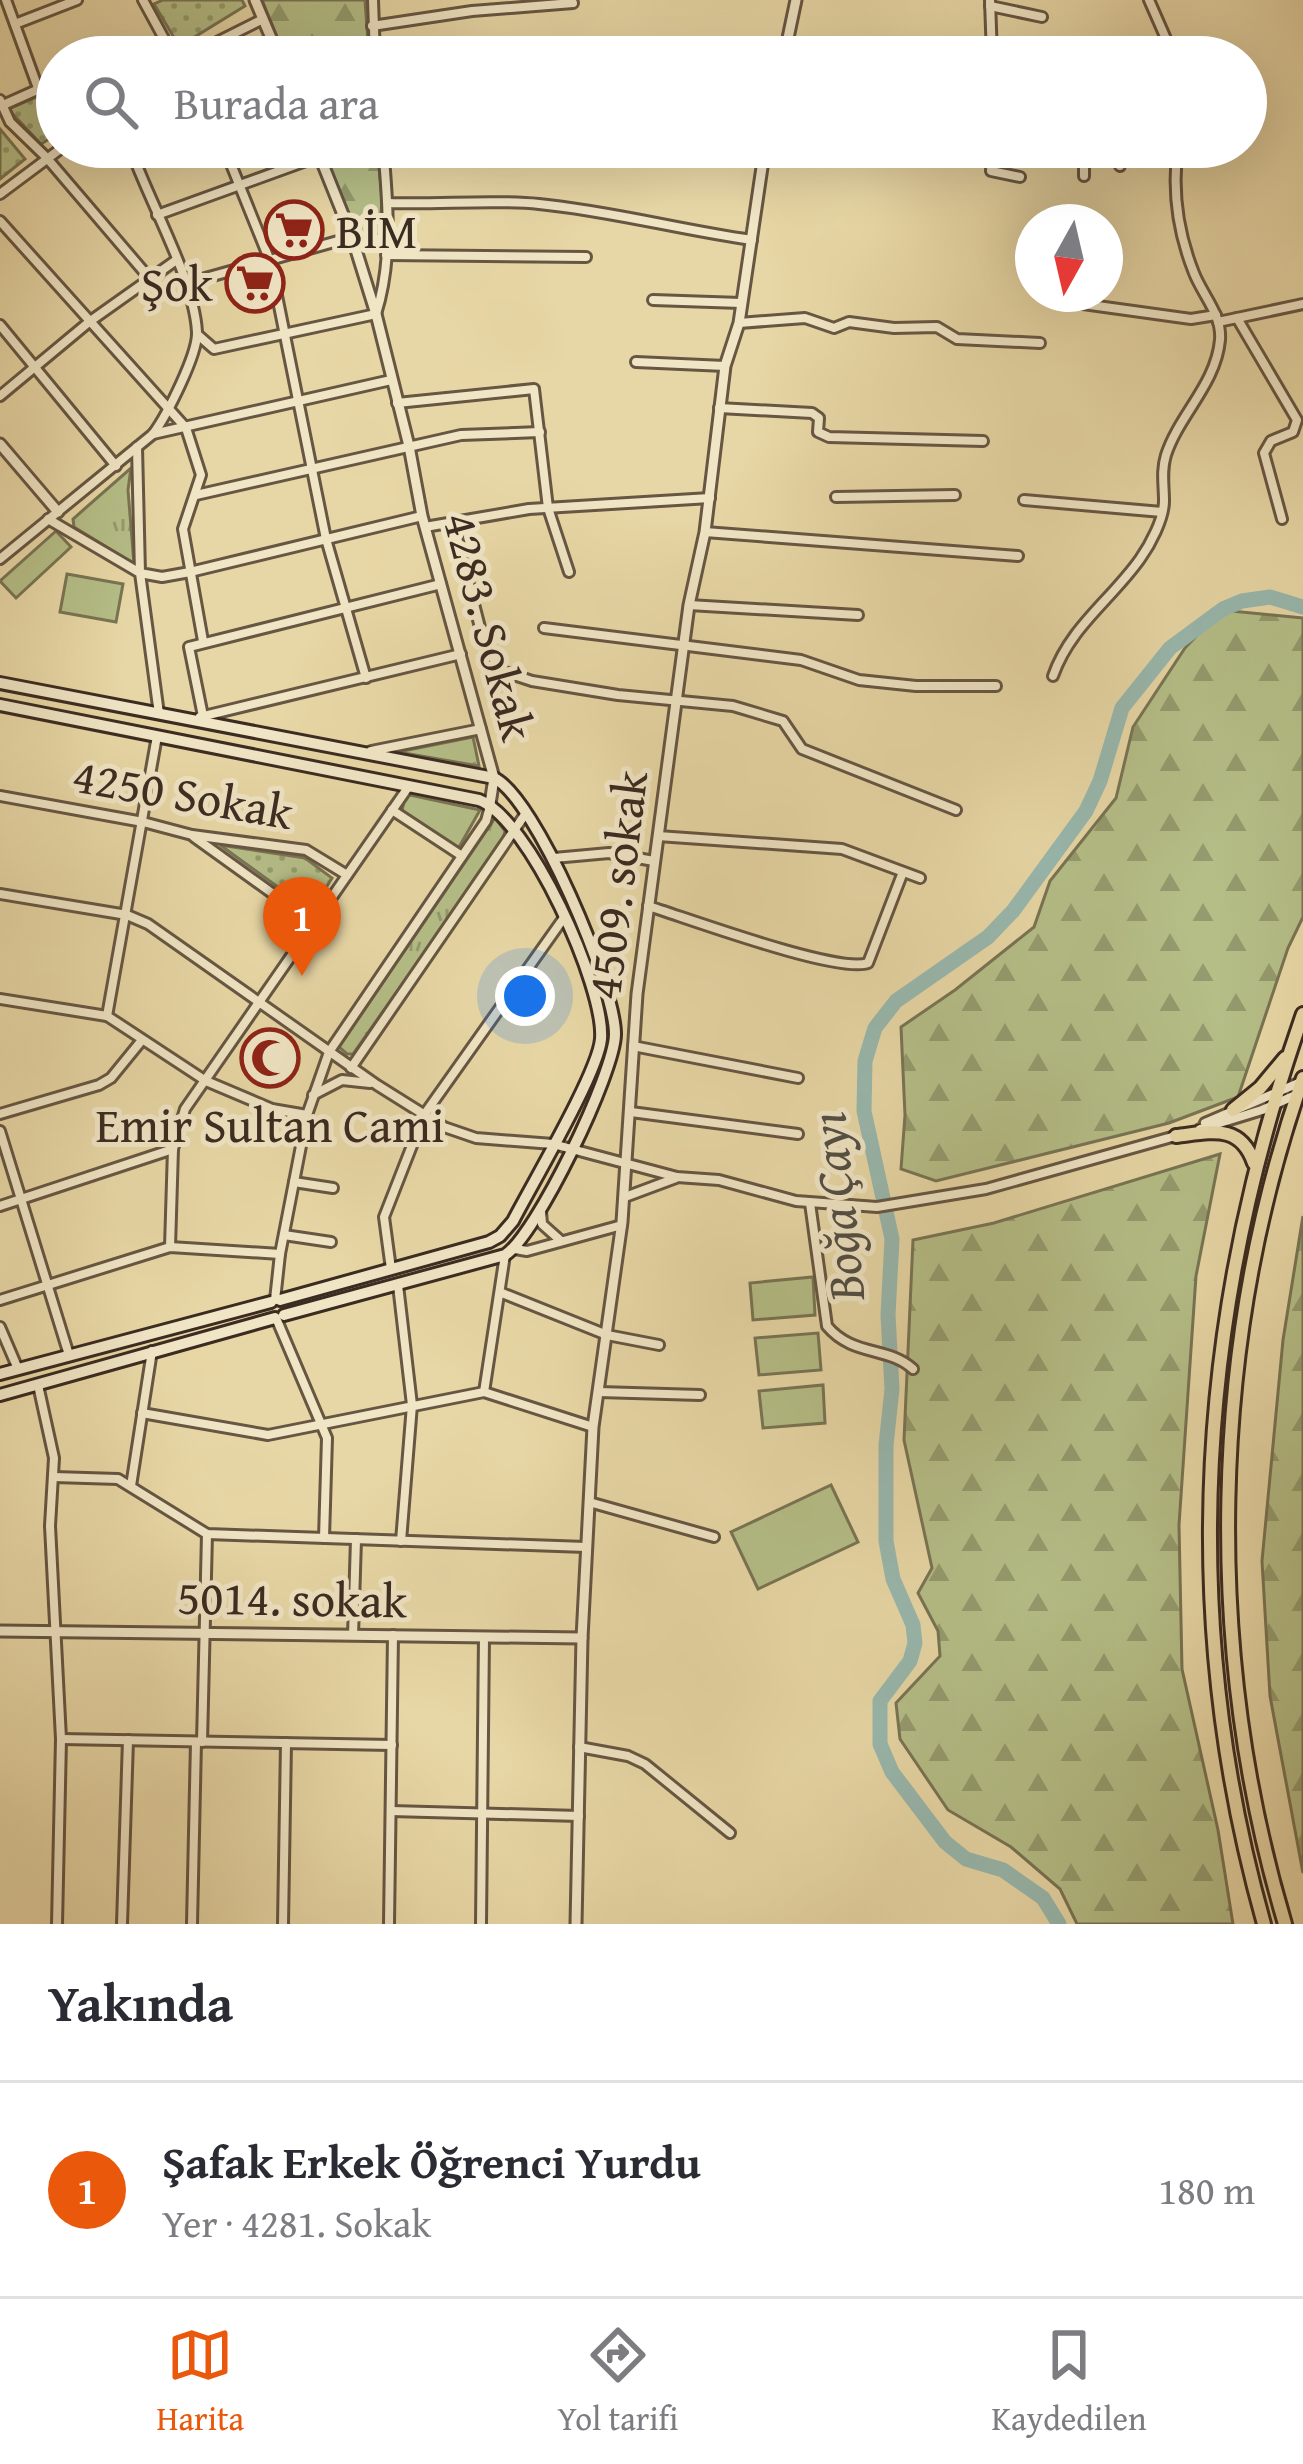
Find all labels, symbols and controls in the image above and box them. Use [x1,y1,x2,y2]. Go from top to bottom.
search box [36,36,1267,168]
icon: search [78,69,144,135]
text: Burada ara [174,70,379,135]
place label: BİM [336,195,417,266]
supermarket icon: BİM [263,199,325,261]
north arrow [1015,204,1123,312]
place label: Şok [141,248,214,319]
supermarket icon: Şok [224,252,286,314]
street label: 4283. Sokak [425,504,555,749]
street label: 4250 Sokak [67,739,299,847]
street label: 4509. sokak [567,766,665,1003]
pin: 1 [263,877,341,976]
your location [495,966,555,1026]
mosque icon: Emir Sultan Cami [239,1027,301,1089]
place label: Emir Sultan Cami [96,1089,444,1160]
water label: Boğa Çayı [789,1109,883,1306]
street label: 5014. sokak [177,1561,408,1636]
text: Yakında [48,1965,233,2040]
text: Şafak Erkek Öğrenci Yurdu [162,2129,701,2194]
text: 1 [77,2161,97,2218]
text: 180 m [1158,2161,1255,2218]
text: Yer · 4281. Sokak [162,2194,431,2251]
tab: Harita [157,2322,244,2442]
tab: Yol tarifi [557,2322,678,2442]
tab: Kaydedilen [992,2322,1146,2442]

